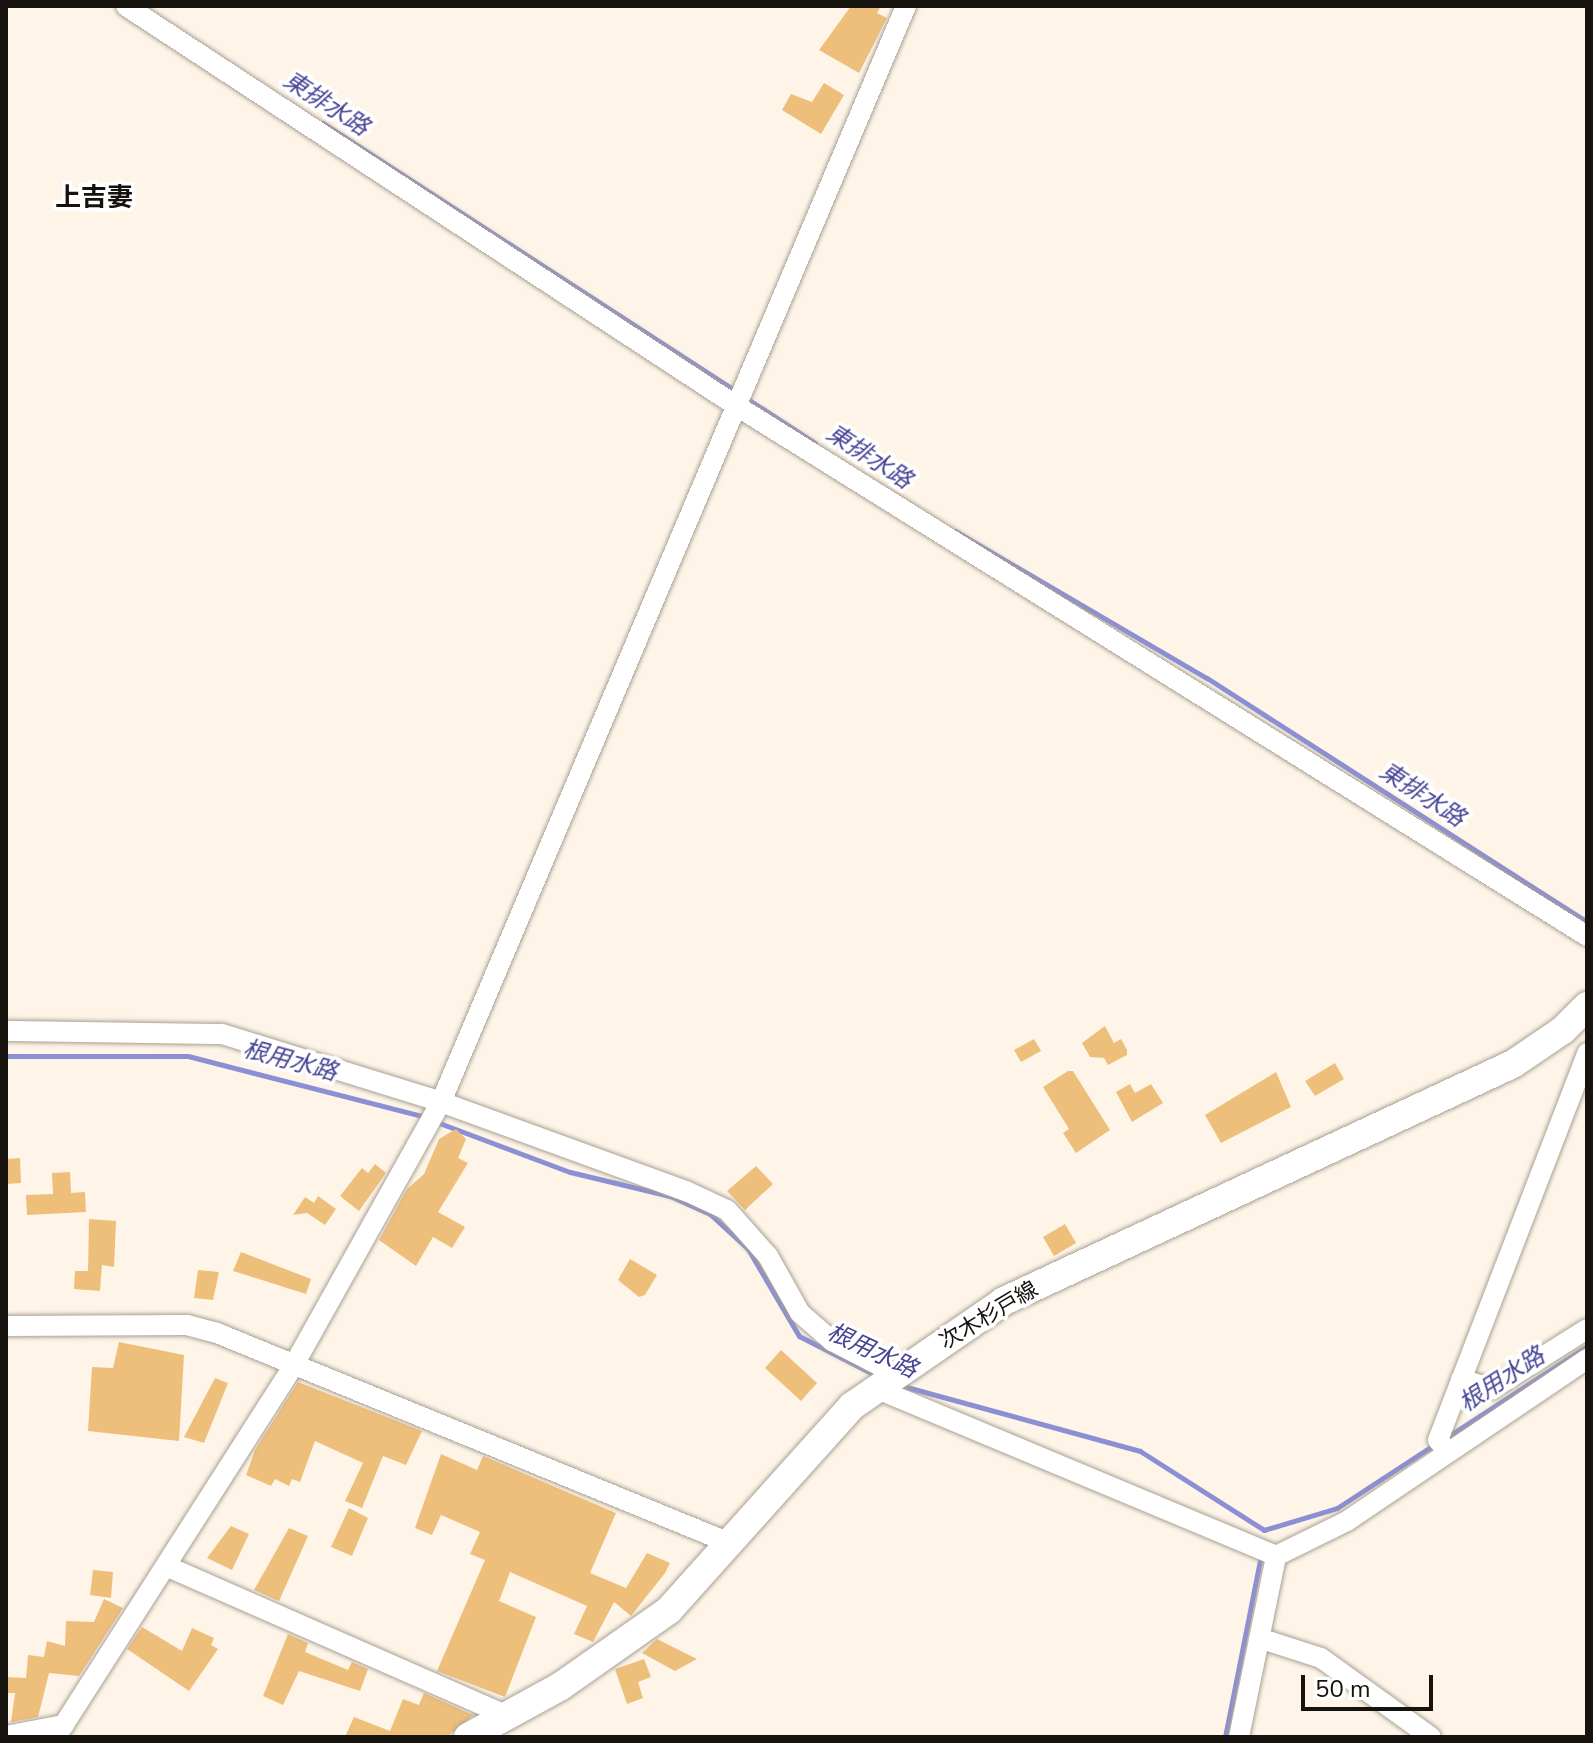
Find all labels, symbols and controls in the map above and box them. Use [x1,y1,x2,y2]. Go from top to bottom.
water label: 東排水路 [278,66,374,142]
district label: 上吉妻 [55,182,133,214]
water label: 東排水路 [821,419,917,495]
water label: 東排水路 [1374,757,1470,833]
water label: 根用水路 [240,1035,340,1087]
street label: 次木杉戸線 [935,1276,1043,1356]
water label: 根用水路 [822,1318,922,1384]
water label: 根用水路 [1454,1342,1550,1418]
scale bar [1305,1659,1437,1709]
text: 50 m [1315,1673,1371,1705]

